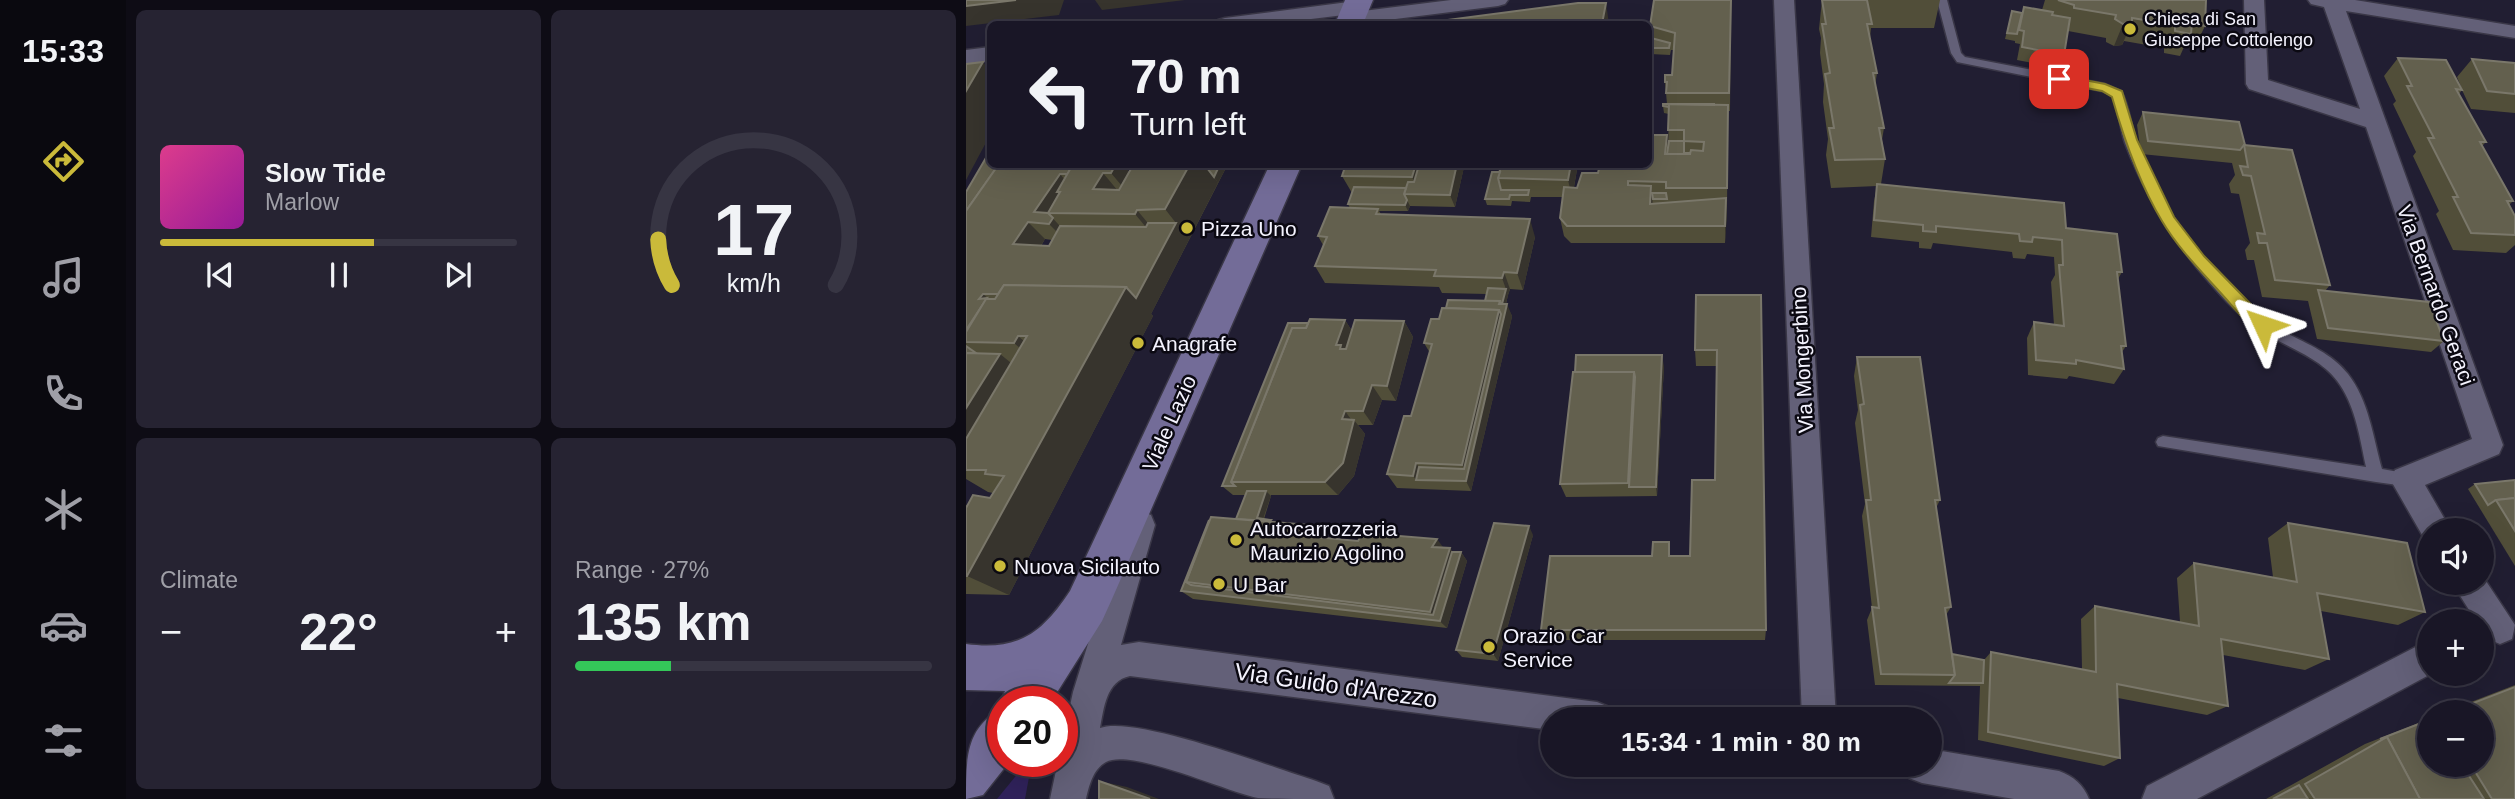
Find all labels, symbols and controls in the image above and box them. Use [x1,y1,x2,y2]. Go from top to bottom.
place label: Chiesa di San Giuseppe Cottolengo [2144,9,2313,50]
marker: Chiesa di San Giuseppe Cottolengo [2122,21,2138,37]
text: 15:33 [22,33,104,69]
icon: left [1015,49,1106,140]
text: 70 m [1130,49,1242,103]
pin [2029,49,2089,109]
icon: arrive [2040,60,2078,98]
text: Turn left [1130,106,1246,142]
icon: directions [39,137,88,186]
text: Slow Tide [265,158,386,188]
text: Marlow [265,189,339,215]
text: 17 [713,190,794,271]
street label: Via Bernardo Geraci [2393,202,2479,388]
place label: Pizza Uno [1201,217,1297,240]
marker: Pizza Uno [1179,220,1195,236]
icon: music [39,253,88,302]
icon: previous [201,256,239,294]
icon: pause [320,256,358,294]
icon: next [439,256,477,294]
text: km/h [726,269,781,297]
street label: Via Mongerbino [1787,286,1817,434]
position arrow [2226,288,2300,362]
place label: Anagrafe [1152,332,1237,355]
marker: Anagrafe [1130,335,1146,351]
icon: phone [39,369,88,418]
street label: Viale Lazio [1138,372,1200,474]
icon: climate [39,485,88,534]
place label: Autocarrozzeria Maurizio Agolino [1250,517,1404,564]
map controls [2417,518,2494,777]
button: sound [2417,518,2494,595]
marker: Autocarrozzeria Maurizio Agolino [1228,532,1244,548]
place label: Nuova Sicilauto [1014,555,1160,578]
text: Range · 27% [575,557,709,583]
marker: Nuova Sicilauto [992,558,1008,574]
text: Climate [160,567,238,593]
place label: U Bar [1233,573,1287,596]
marker: U Bar [1211,576,1227,592]
text: 135 km [575,593,751,651]
icon: car [39,601,88,650]
text: 22° [299,603,378,661]
button: + [2417,609,2494,686]
text: − [160,611,182,653]
text: + [495,611,517,653]
place label: Orazio Car Service [1503,624,1605,671]
marker: Orazio Car Service [1481,639,1497,655]
street label: Via Guido d'Arezzo [1233,657,1439,713]
speed limit sign: 20 [987,686,1078,777]
button: − [2417,700,2494,777]
icon: filters [39,716,88,765]
text: 15:34 · 1 min · 80 m [1621,727,1861,757]

